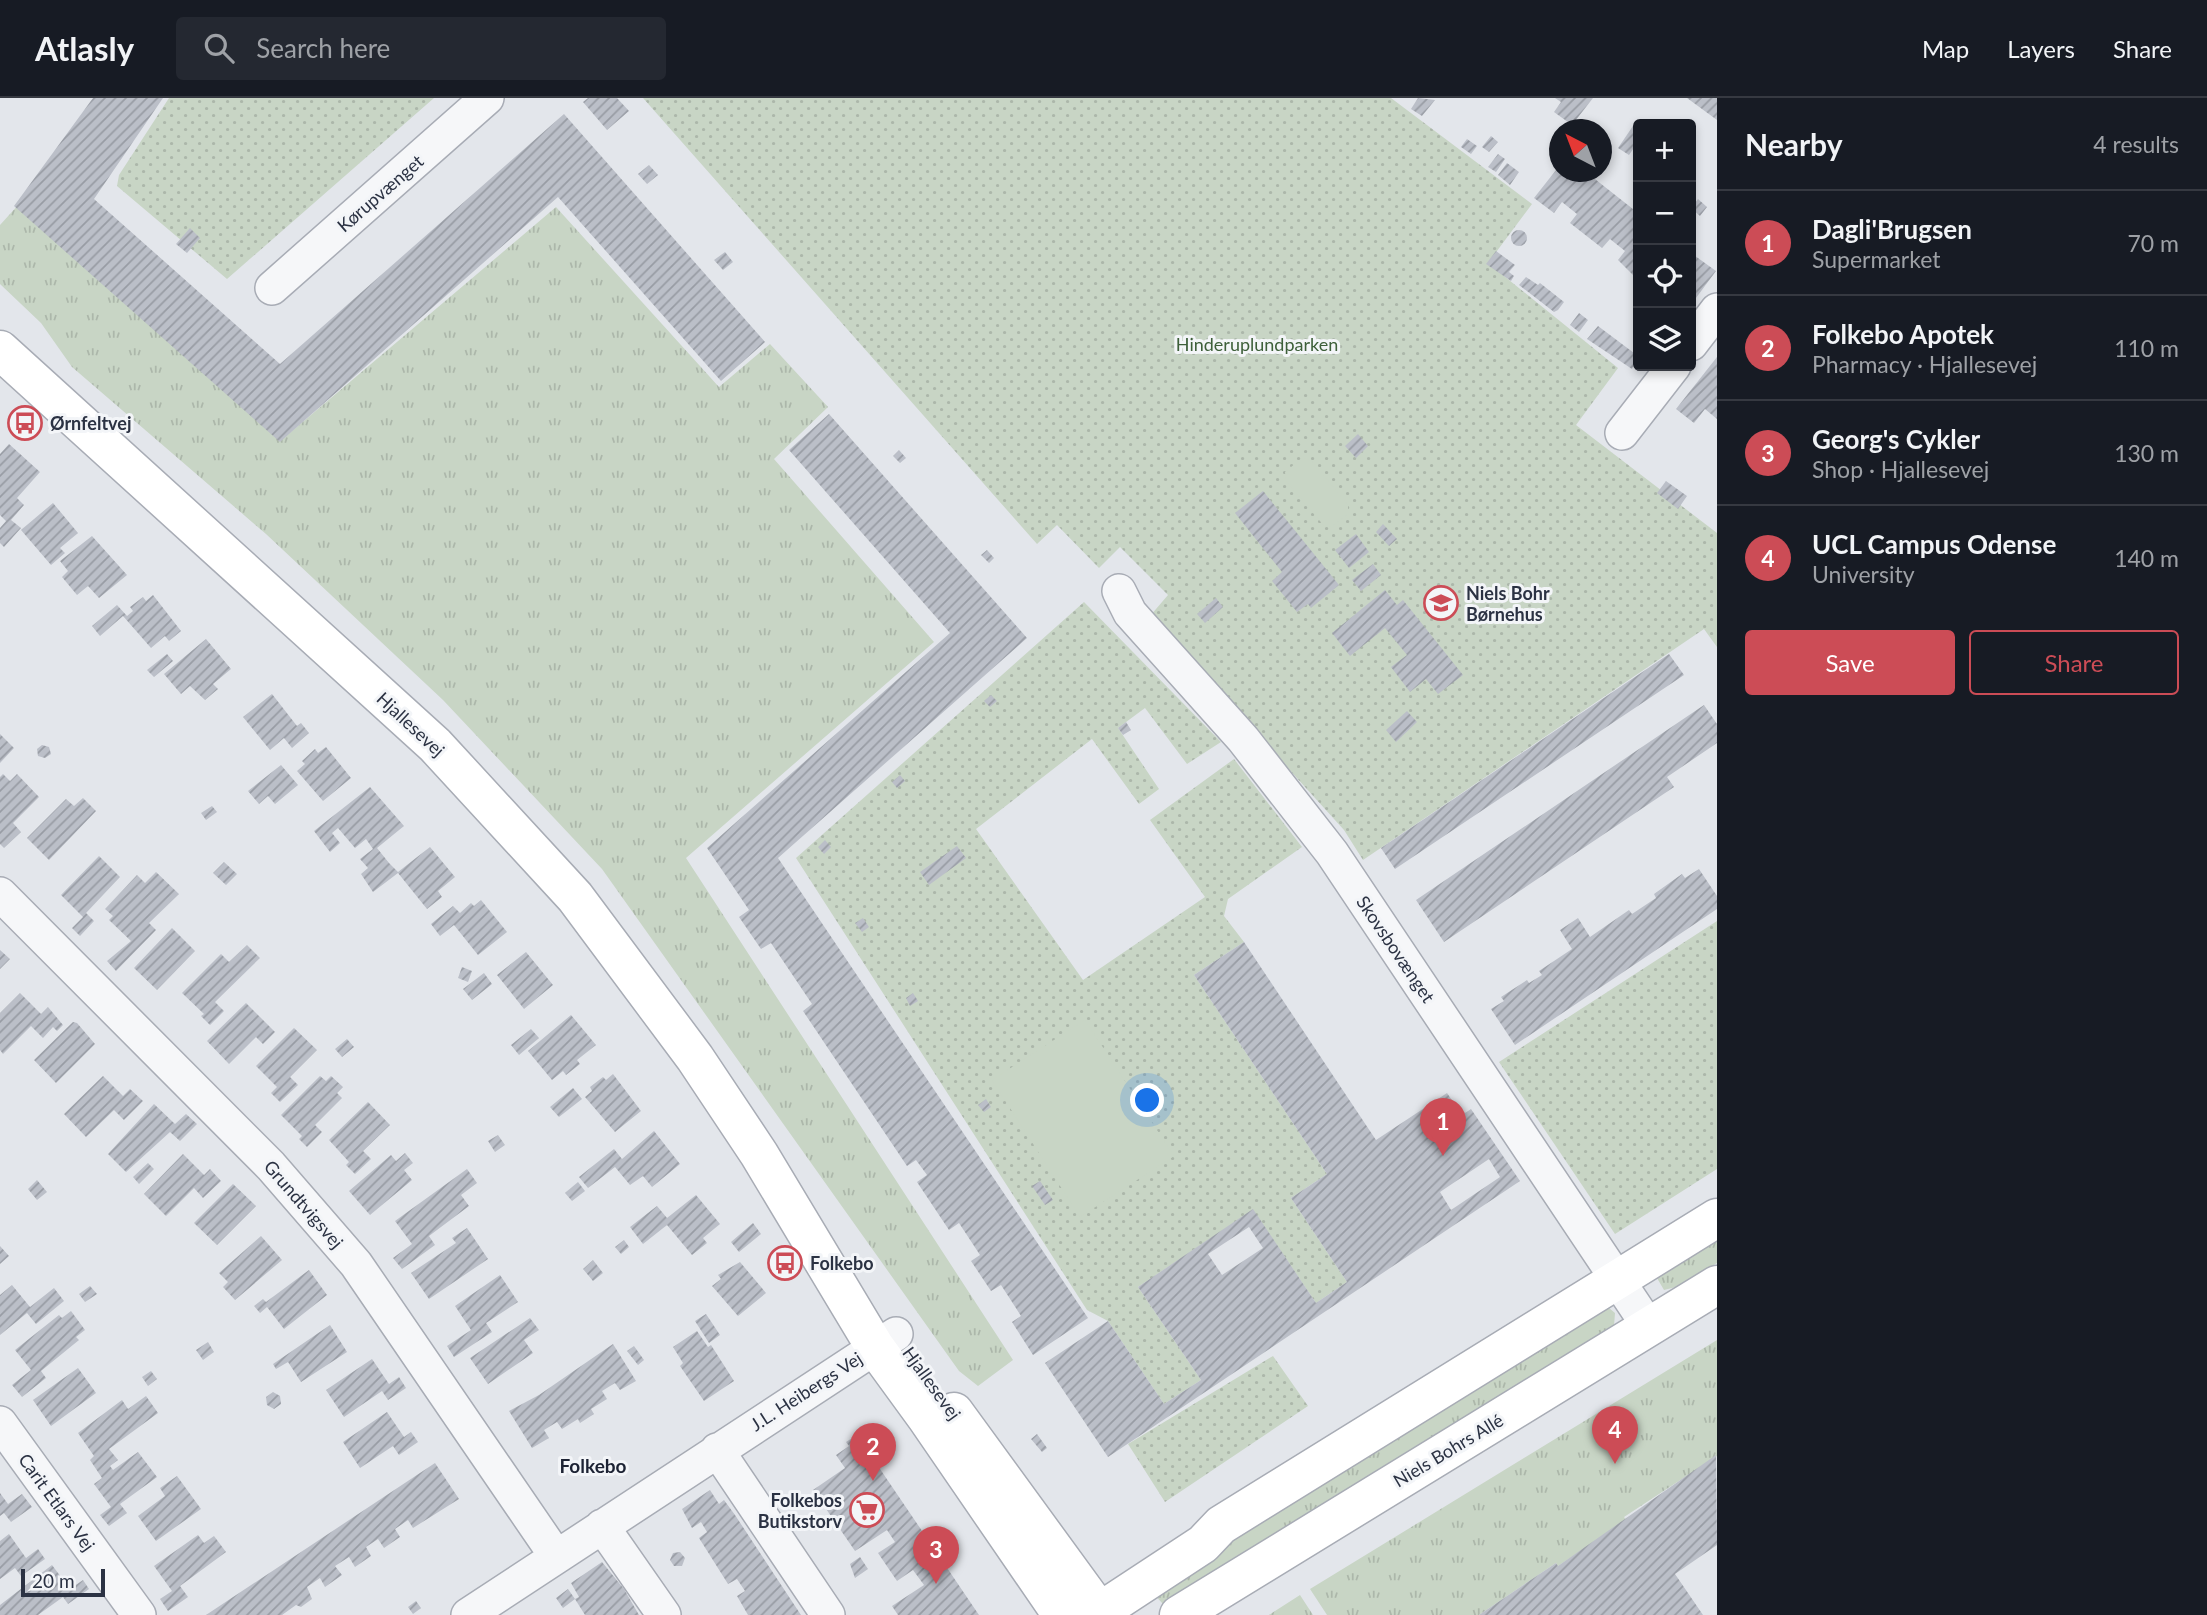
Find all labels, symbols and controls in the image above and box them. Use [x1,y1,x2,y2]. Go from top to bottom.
search box [176,17,666,80]
text: Atlasly [35,28,134,68]
icon: search [200,29,238,67]
text: Search here [256,32,390,64]
text: Map [1922,34,1969,63]
text: Layers [2007,34,2075,63]
text: Share [2113,34,2172,63]
north arrow [1549,119,1612,182]
map controls [1633,119,1696,371]
button: + [1633,119,1696,182]
text: Nearby [1745,126,1843,162]
text: 4 results [2093,130,2179,158]
street label: Kørupvænget [332,149,428,236]
button: − [1633,182,1696,245]
text: Dagli'Brugsen [1812,213,1972,245]
text: 1 [1761,229,1775,257]
text: 70 m [2128,229,2179,257]
button: locate [1633,245,1696,308]
text: Supermarket [1812,245,1941,273]
button: layers [1633,308,1696,371]
text: Folkebo Apotek [1812,318,1994,350]
park label: Hinderuplundparken [1176,333,1338,355]
text: 2 [1761,334,1775,362]
text: 110 m [2114,334,2179,362]
text: Pharmacy · Hjallesevej [1812,350,2037,378]
bus stop icon: Ørnfeltvej [6,404,44,442]
place label: Ørnfeltvej [50,412,132,434]
text: Georg's Cykler [1812,423,1980,455]
text: 3 [1761,439,1775,467]
text: 130 m [2114,439,2179,467]
text: Shop · Hjallesevej [1812,455,1989,483]
text: UCL Campus Odense [1812,528,2056,560]
text: 4 [1761,544,1775,572]
text: 140 m [2114,544,2179,572]
text: University [1812,560,1915,588]
place label: Niels Bohr Børnehus [1466,582,1550,625]
school or university icon: Niels Bohr Børnehus [1422,584,1460,622]
button: Save [1745,630,1955,695]
button: Share [1969,630,2179,695]
street label: Hjallesevej [372,687,450,761]
street label: Skovsbovænget [1352,892,1440,1007]
your location [1130,1083,1164,1117]
pin: 1 [1420,1098,1466,1156]
street label: Grundtvigsvej [260,1155,348,1253]
bus stop icon: Folkebo [766,1244,804,1282]
place label: Folkebo [810,1252,874,1274]
street label: Hjallesevej [898,1342,966,1424]
street label: J.L. Heibergs Vej [746,1347,866,1435]
pin: 4 [1592,1406,1638,1464]
street label: Niels Bohrs Allé [1389,1409,1507,1491]
pin: 2 [850,1423,896,1481]
street label: Carit Etlars Vej [14,1449,100,1555]
district label: Folkebo [559,1454,627,1477]
place label: Folkebos Butikstorv [758,1489,842,1532]
supermarket icon: Folkebos Butikstorv [848,1491,886,1529]
pin: 3 [913,1526,959,1584]
scale bar [21,1566,105,1598]
text: 20 m [32,1569,75,1592]

